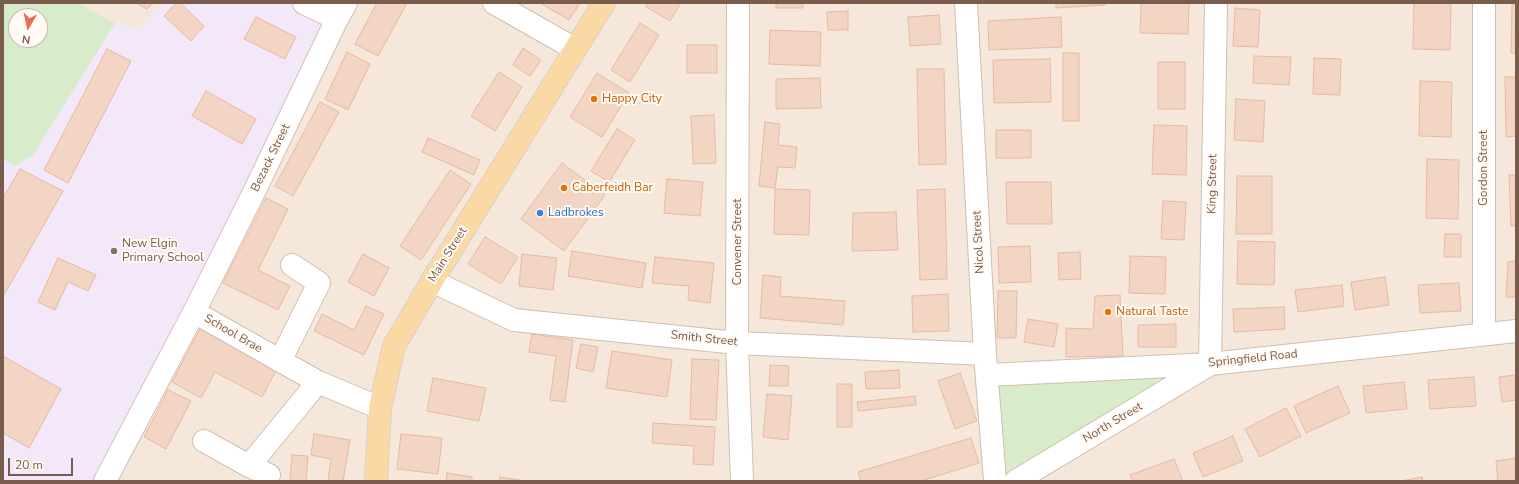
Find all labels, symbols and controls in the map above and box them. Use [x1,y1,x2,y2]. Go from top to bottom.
north arrow [8,8,48,48]
text: N [21,31,31,47]
place label: Happy City [602,92,662,106]
marker: Happy City [589,94,599,104]
street label: Bezack Street [248,122,294,194]
street label: Gordon Street [1477,130,1491,206]
street label: King Street [1205,154,1221,214]
place label: Caberfeidh Bar [572,181,653,195]
marker: Caberfeidh Bar [559,183,569,193]
street label: Convener Street [731,199,745,285]
place label: Ladbrokes [548,206,604,220]
marker: Ladbrokes [535,208,545,218]
street label: Nicol Street [970,210,988,274]
street label: Main Street [425,225,471,285]
place label: New Elgin Primary School [122,237,204,265]
marker: New Elgin Primary School [109,246,119,256]
place label: Natural Taste [1116,305,1188,319]
marker: Natural Taste [1103,307,1113,317]
street label: School Brae [201,312,265,356]
street label: Smith Street [670,328,738,350]
street label: Springfield Road [1208,347,1298,371]
street label: North Street [1081,400,1145,446]
scale bar [10,450,75,476]
text: 20 m [15,457,43,473]

